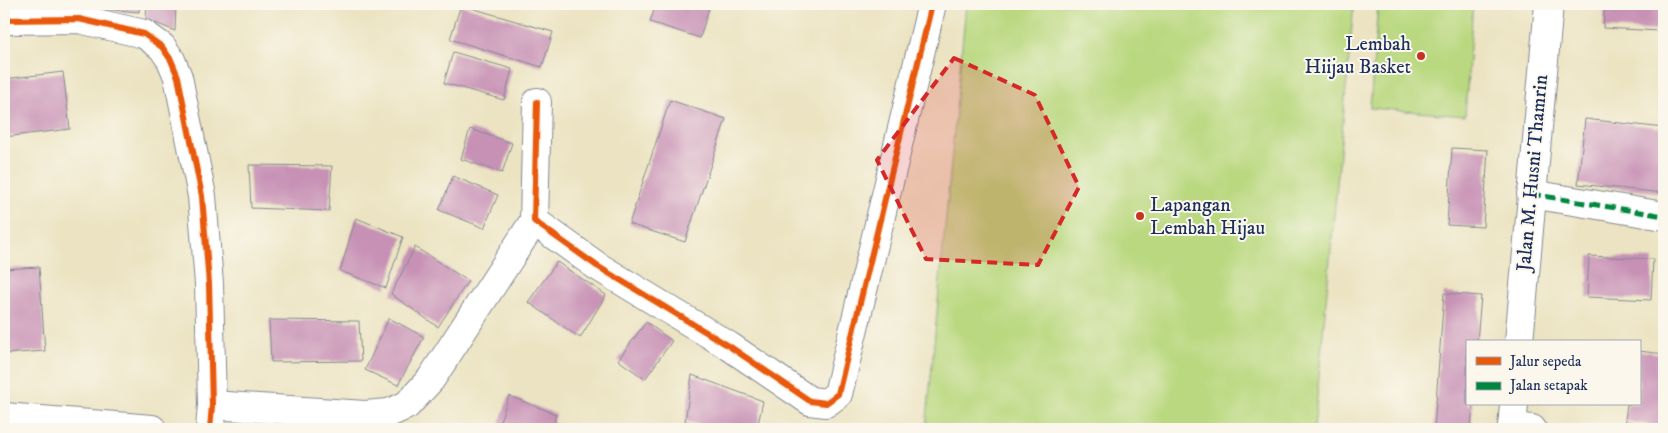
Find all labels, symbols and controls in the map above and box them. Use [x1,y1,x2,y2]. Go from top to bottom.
place label: Lembah Hiijau Basket [1304,32,1412,80]
marker: Lembah Hiijau Basket [1415,50,1427,62]
street label: Jalan M. Husni Thamrin [1512,73,1554,274]
place label: Lapangan Lembah Hijau [1150,193,1265,241]
marker: Lapangan Lembah Hijau [1134,210,1146,222]
legend [1466,340,1640,406]
text: Jalur sepeda [1508,352,1582,371]
text: Jalan setapak [1508,376,1588,395]

